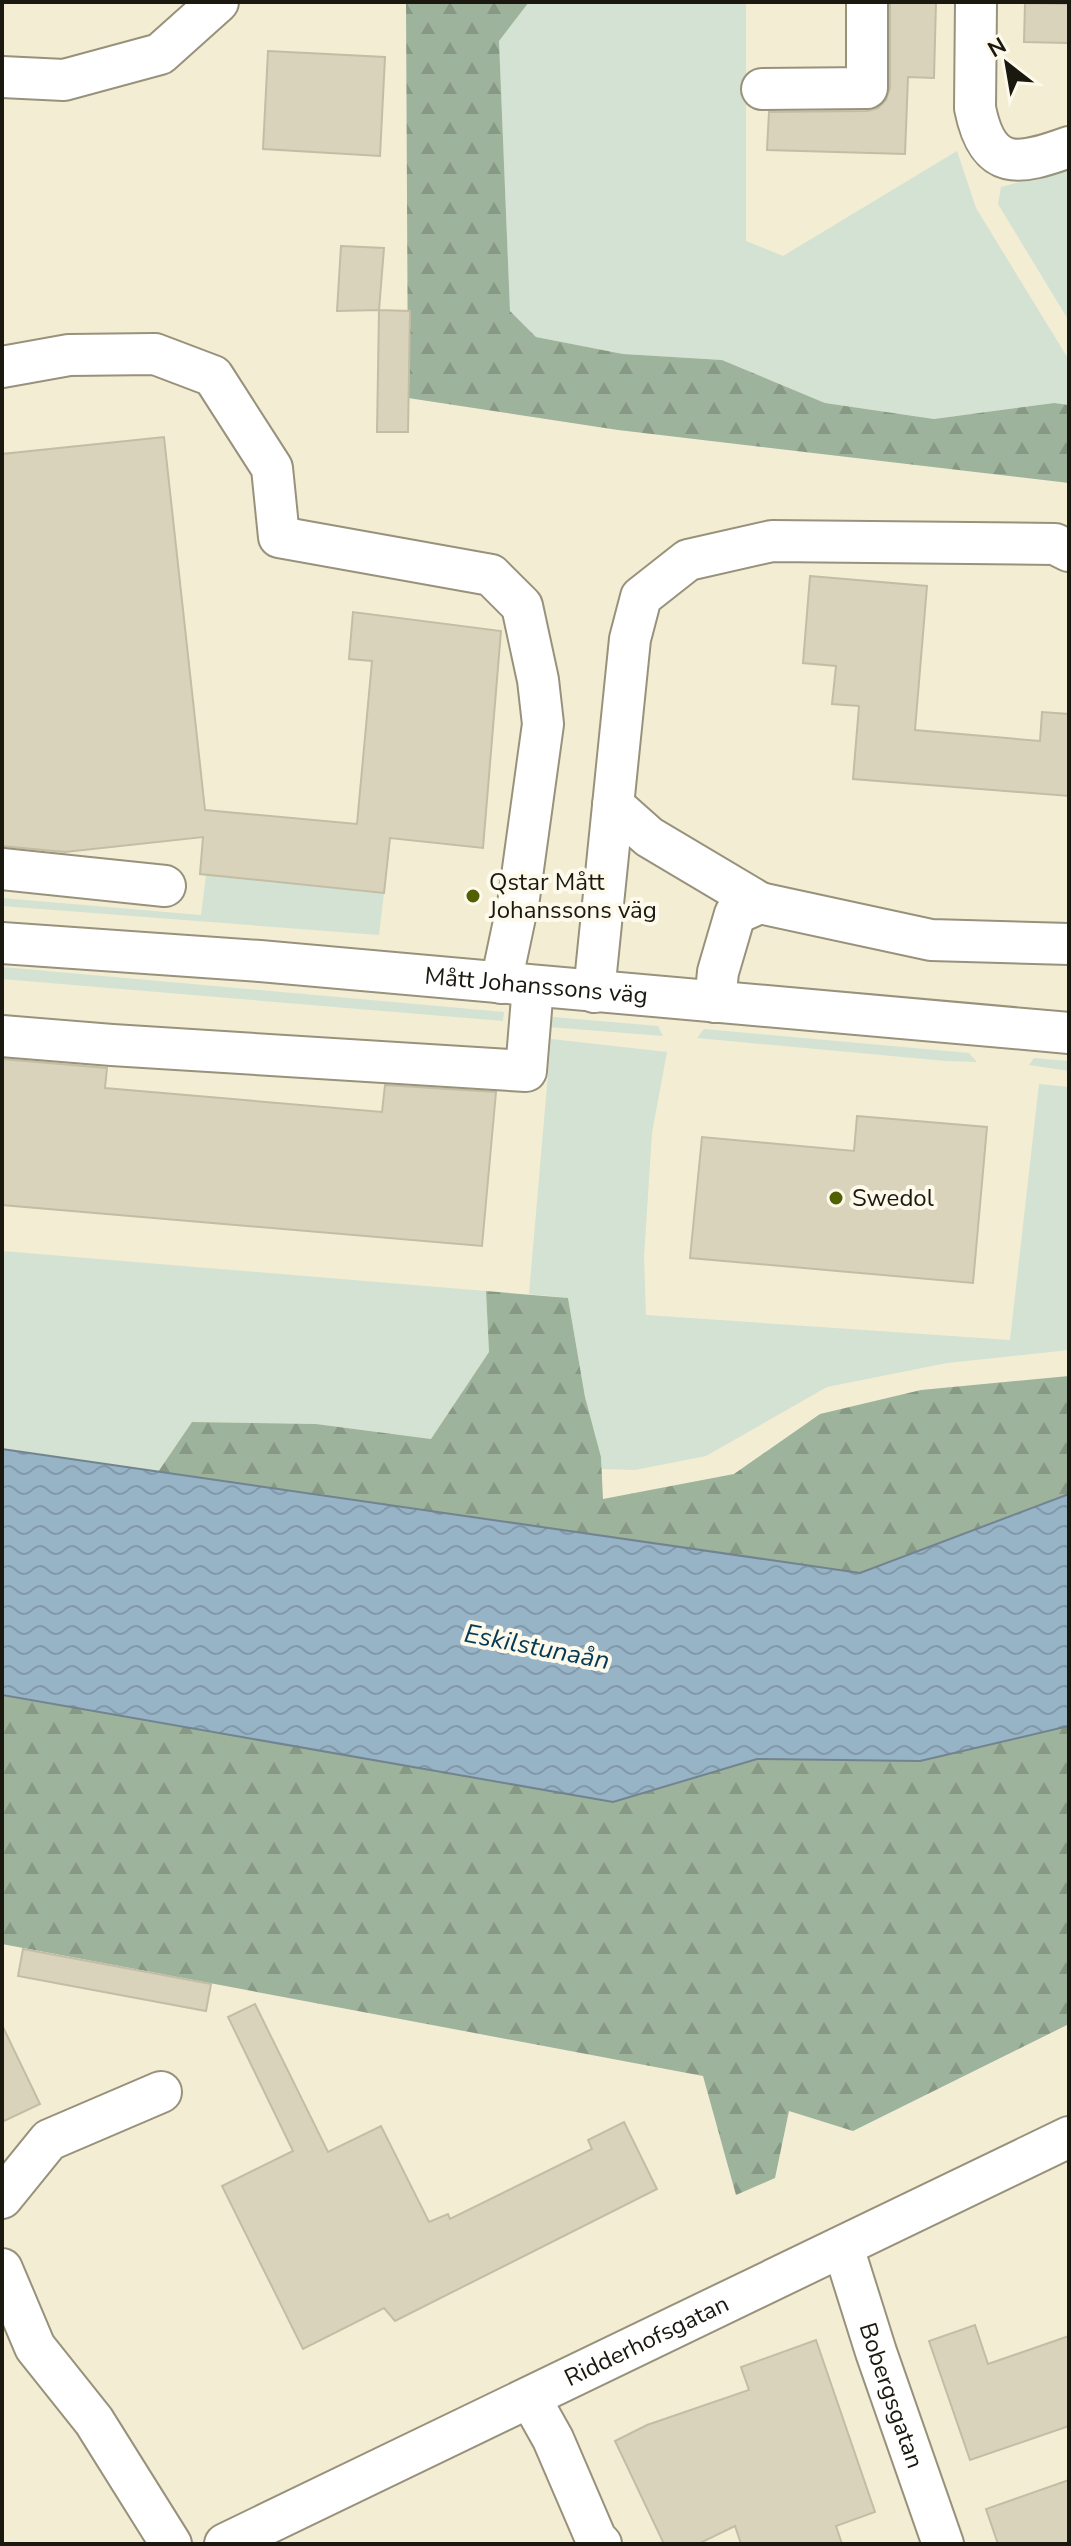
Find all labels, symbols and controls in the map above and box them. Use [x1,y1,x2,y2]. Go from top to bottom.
north arrow [967,24,1047,104]
text: N [982,31,1012,65]
place label: Qstar Mått Johanssons väg [488,866,657,926]
marker: Qstar Mått Johanssons väg [464,887,482,905]
street label: Mått Johanssons väg [423,960,649,1011]
place label: Swedol [852,1182,934,1214]
marker: Swedol [827,1189,845,1207]
water label: Eskilstunaån [461,1616,613,1678]
street label: Ridderhofsgatan [559,2287,734,2394]
street label: Bobergsgatan [852,2318,931,2472]

